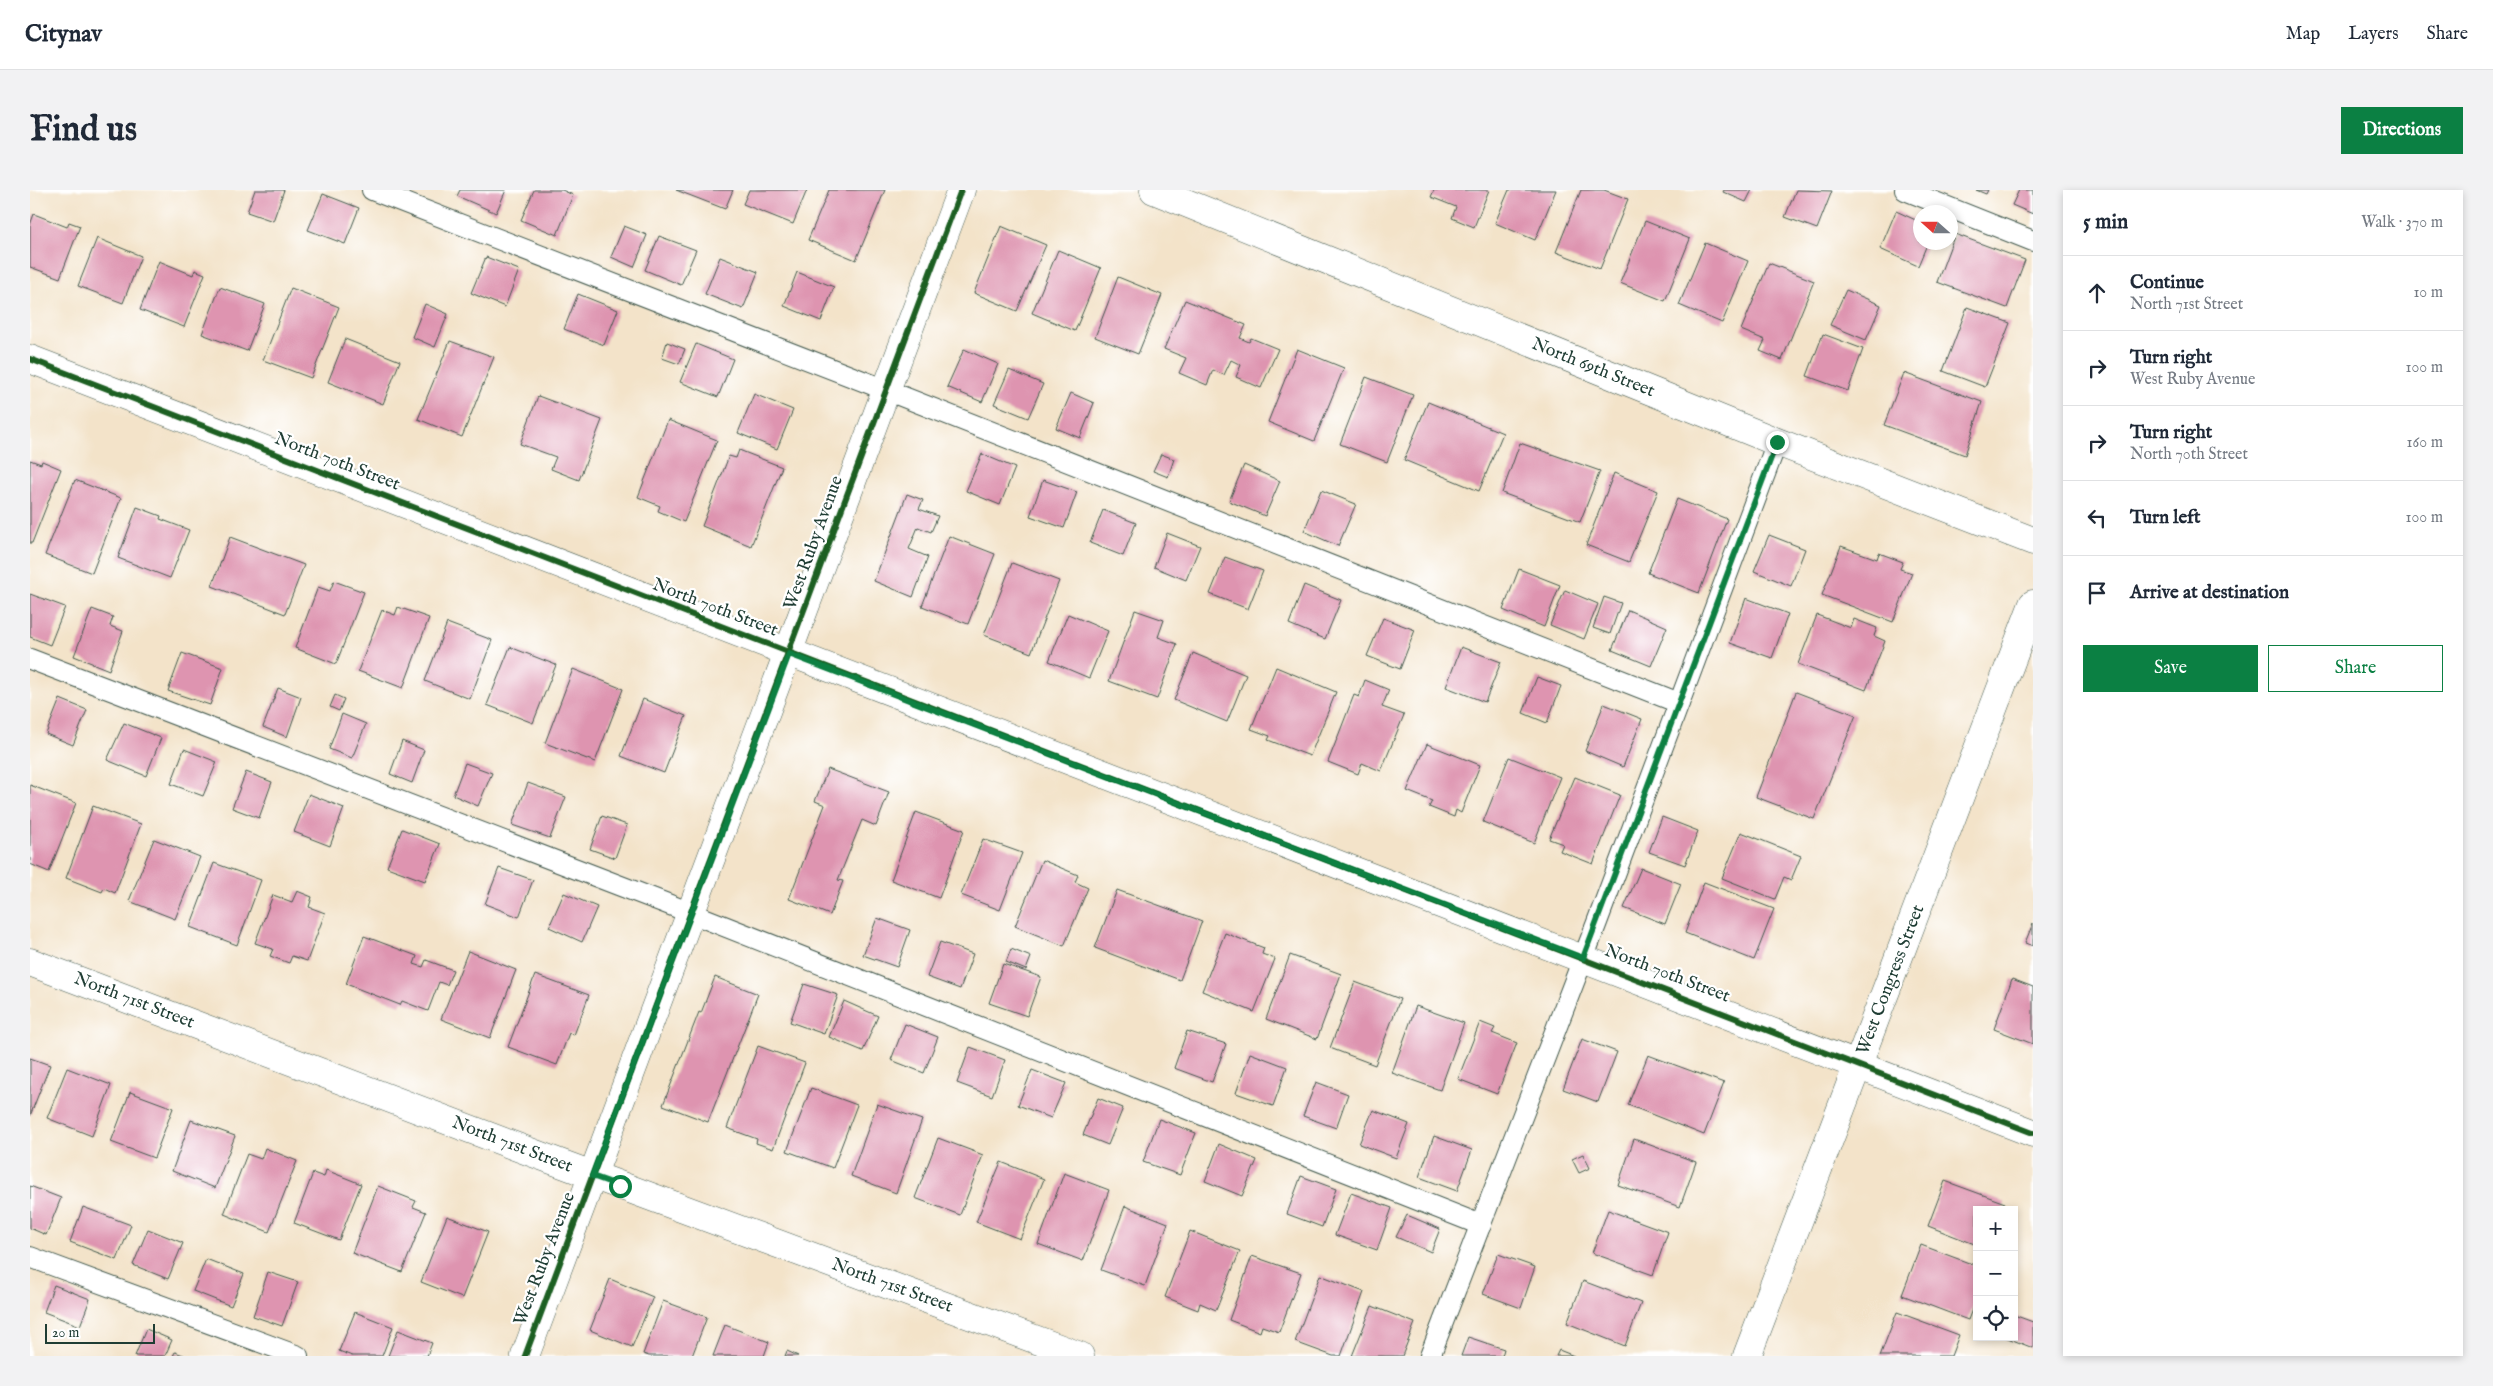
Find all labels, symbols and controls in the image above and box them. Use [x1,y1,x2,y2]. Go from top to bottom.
text: Citynav [25,19,102,50]
text: Map [2286,23,2320,46]
text: Layers [2348,23,2399,46]
text: Share [2427,23,2468,46]
button: Directions [2341,107,2463,154]
text: Find us [30,108,137,153]
north arrow [1913,205,1958,250]
text: 5 min [2083,209,2128,236]
text: Walk · 370 m [2361,213,2443,233]
text: Continue [2130,271,2204,295]
icon: ahead [2083,279,2111,307]
text: 10 m [2413,283,2443,303]
text: North 71st Street [2130,295,2243,315]
street label: North 69th Street [1528,333,1658,403]
text: Turn right [2130,346,2212,370]
icon: right [2083,354,2111,382]
text: 100 m [2406,358,2443,378]
text: West Ruby Avenue [2130,370,2255,390]
text: Turn right [2130,421,2212,445]
street label: North 70th Street [271,427,403,497]
icon: right [2083,429,2111,457]
route end [1766,431,1789,454]
text: 160 m [2407,433,2443,453]
text: North 70th Street [2130,445,2248,465]
street label: West Ruby Avenue [779,473,849,613]
icon: left [2083,504,2111,532]
text: Turn left [2130,506,2201,530]
text: 100 m [2406,508,2443,528]
street label: North 70th Street [649,573,781,643]
icon: arrive [2083,579,2111,607]
text: Arrive at destination [2130,581,2289,605]
button: Save [2083,645,2258,692]
button: Share [2268,645,2443,692]
street label: West Congress Street [1852,902,1930,1058]
street label: North 70th Street [1601,939,1733,1009]
street label: North 71st Street [70,967,198,1035]
street label: North 71st Street [448,1111,576,1179]
route start [609,1175,632,1198]
street label: West Ruby Avenue [509,1189,581,1329]
map controls [1973,1206,2018,1341]
button: + [1973,1206,2018,1251]
button: − [1973,1251,2018,1296]
street label: North 71st Street [828,1253,956,1319]
button: locate [1973,1296,2018,1341]
scale bar [45,1321,155,1344]
text: 20 m [52,1324,79,1342]

